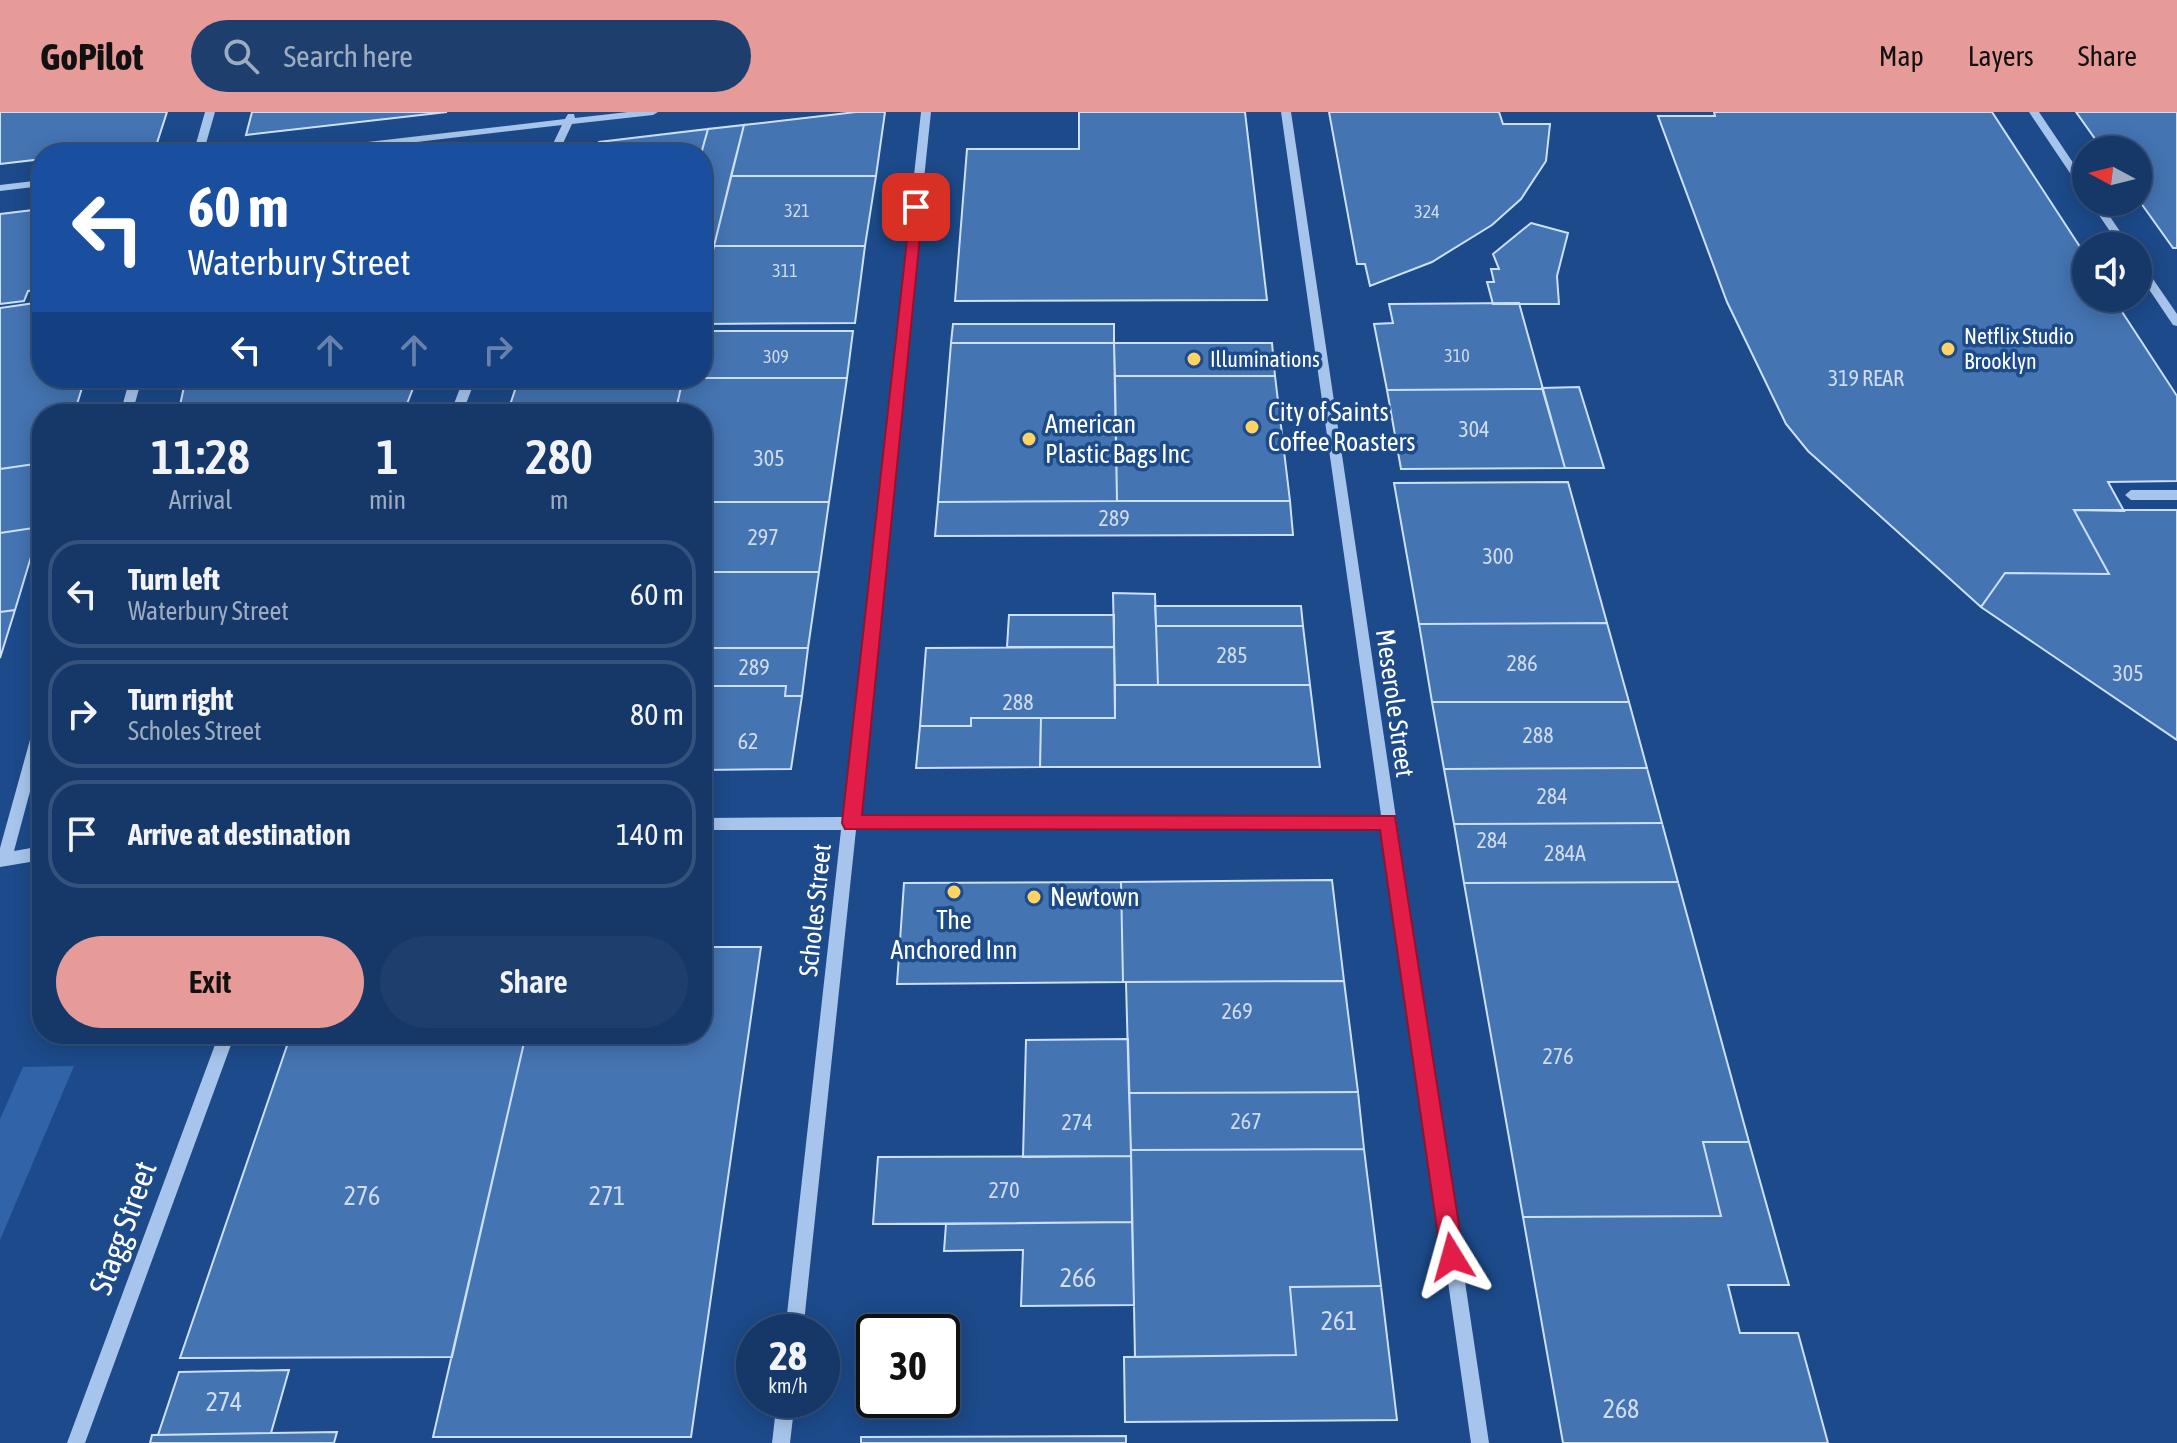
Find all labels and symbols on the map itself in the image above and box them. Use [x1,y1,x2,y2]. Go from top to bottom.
north arrow [2072,136,2152,216]
pin [882,173,950,241]
house number: 321 [784,200,810,221]
house number: 324 [1414,201,1440,222]
house number: 311 [772,260,798,281]
place label: Netflix Studio Brooklyn [1964,323,2074,374]
marker: Netflix Studio Brooklyn [1939,340,1957,358]
house number: 310 [1444,345,1470,366]
house number: 309 [763,346,789,367]
place label: Illuminations [1210,346,1320,372]
marker: Illuminations [1185,350,1203,368]
house number: 319 REAR [1828,365,1904,391]
place label: City of Saints Coffee Roasters [1268,397,1415,457]
place label: American Plastic Bags Inc [1045,409,1190,469]
house number: 304 [1458,416,1490,442]
marker: City of Saints Coffee Roasters [1243,418,1261,436]
marker: American Plastic Bags Inc [1020,430,1038,448]
house number: 305 [753,445,785,471]
house number: 289 [1098,505,1130,531]
house number: 297 [747,524,779,550]
house number: 300 [1482,543,1514,569]
street label: Meserole Street [1370,627,1420,779]
house number: 285 [1216,642,1248,668]
house number: 286 [1506,650,1538,676]
house number: 289 [738,654,770,680]
house number: 305 [2112,660,2144,686]
house number: 288 [1002,689,1034,715]
house number: 288 [1522,722,1554,748]
house number: 62 [738,728,758,754]
house number: 284 [1536,783,1568,809]
house number: 284 [1476,827,1508,853]
house number: 284A [1544,840,1586,866]
street label: Scholes Street [793,842,837,978]
place label: Newtown [1050,882,1140,912]
marker: The Anchored Inn [945,883,963,901]
marker: Newtown [1025,888,1043,906]
place label: The Anchored Inn [891,905,1017,965]
house number: 269 [1221,998,1253,1024]
house number: 276 [1542,1043,1574,1069]
house number: 267 [1230,1108,1262,1134]
house number: 274 [1061,1109,1093,1135]
street label: Stagg Street [81,1156,164,1299]
house number: 270 [988,1177,1020,1203]
house number: 276 [344,1181,380,1211]
house number: 271 [589,1181,625,1211]
position arrow [1410,1215,1494,1299]
house number: 266 [1060,1263,1096,1293]
house number: 261 [1321,1306,1357,1336]
speed limit sign: 30 [856,1314,960,1418]
house number: 274 [206,1387,242,1417]
house number: 268 [1603,1394,1639,1424]

